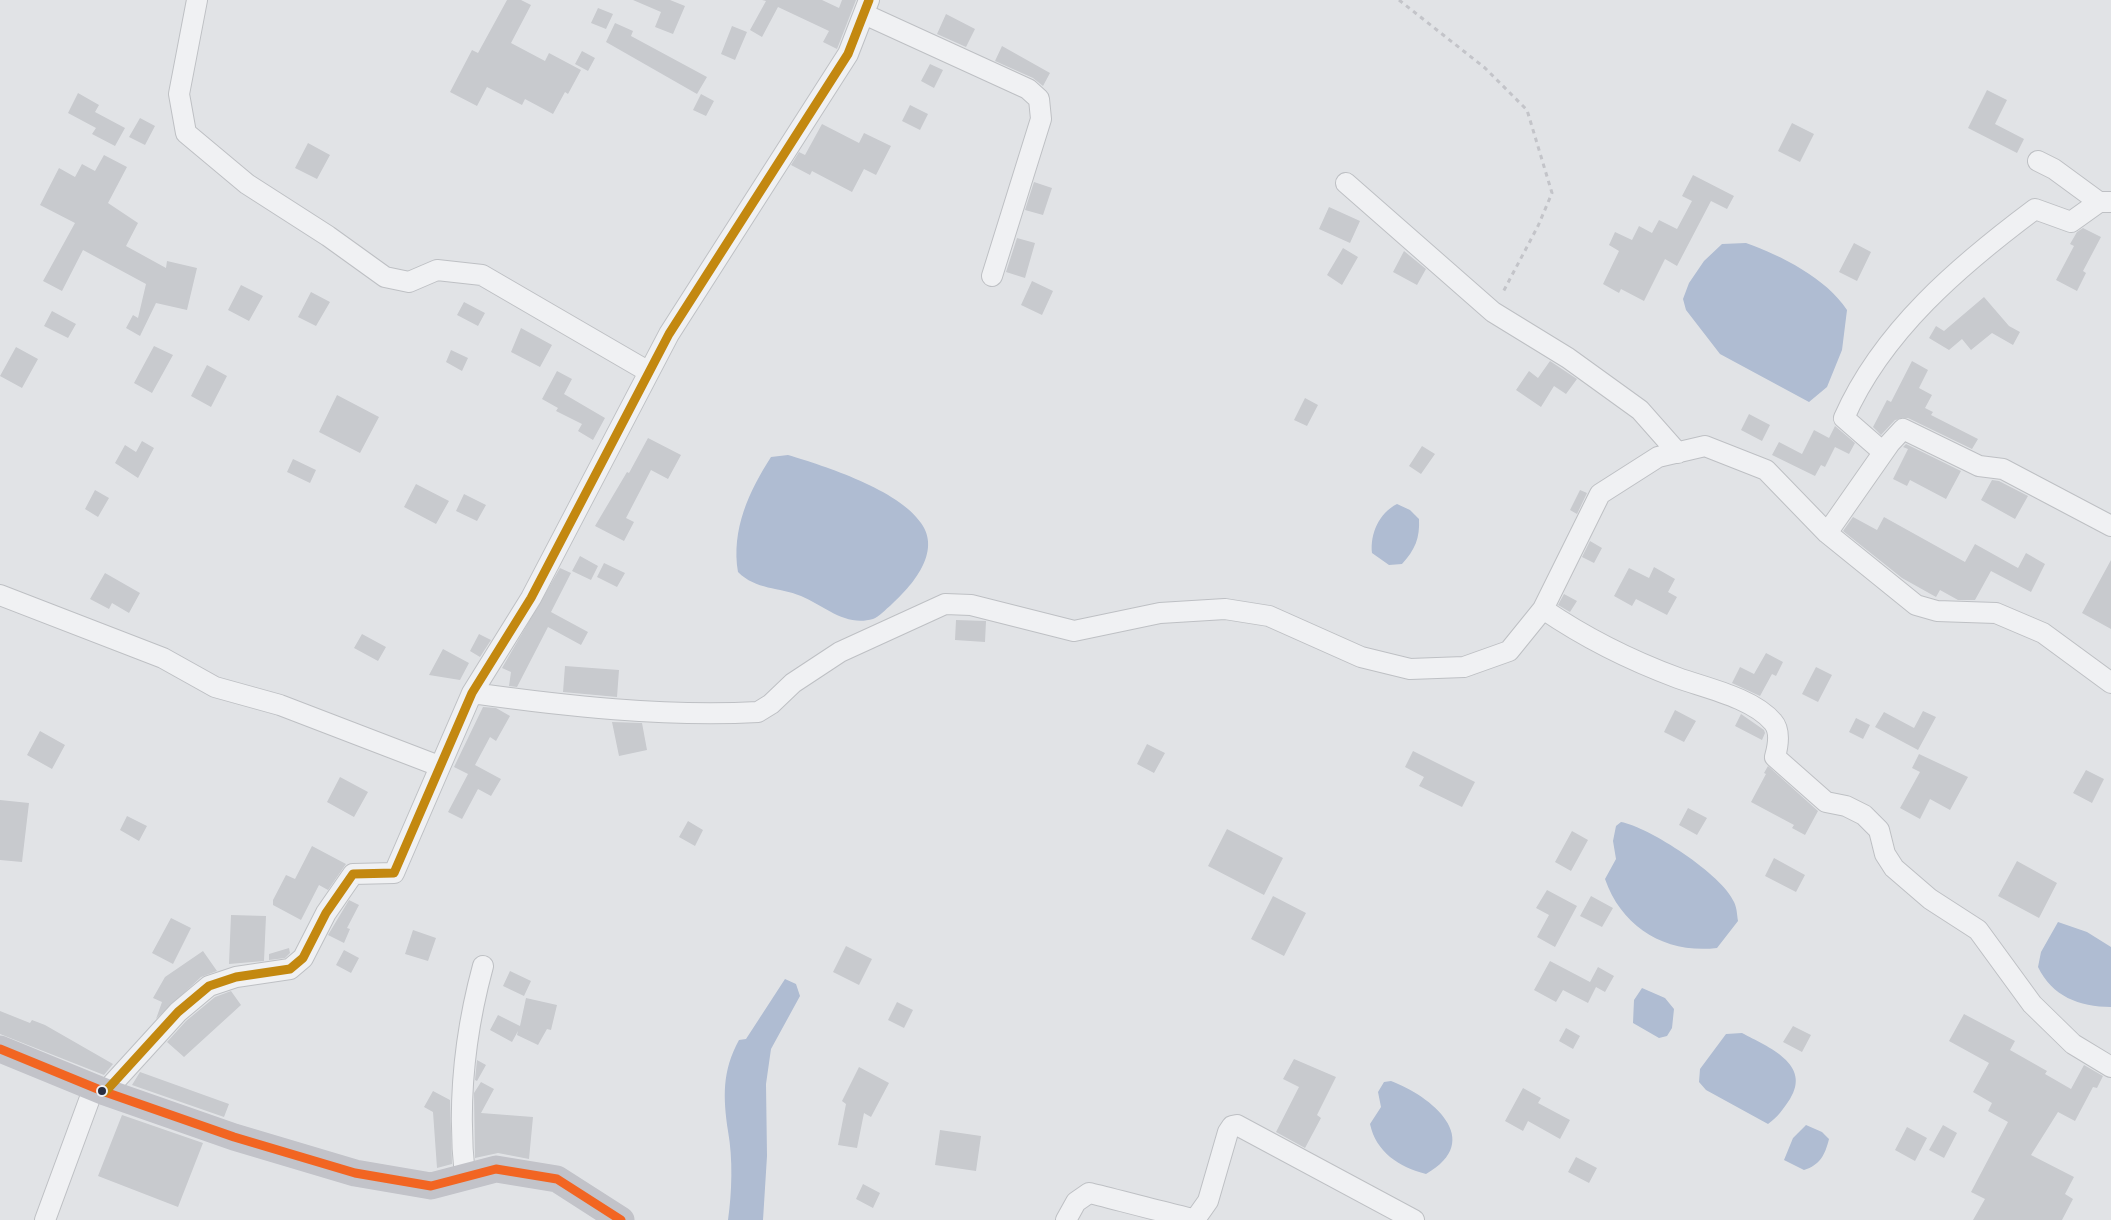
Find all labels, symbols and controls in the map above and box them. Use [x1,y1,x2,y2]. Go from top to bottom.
unlabelled marker [96,1085,108,1097]

